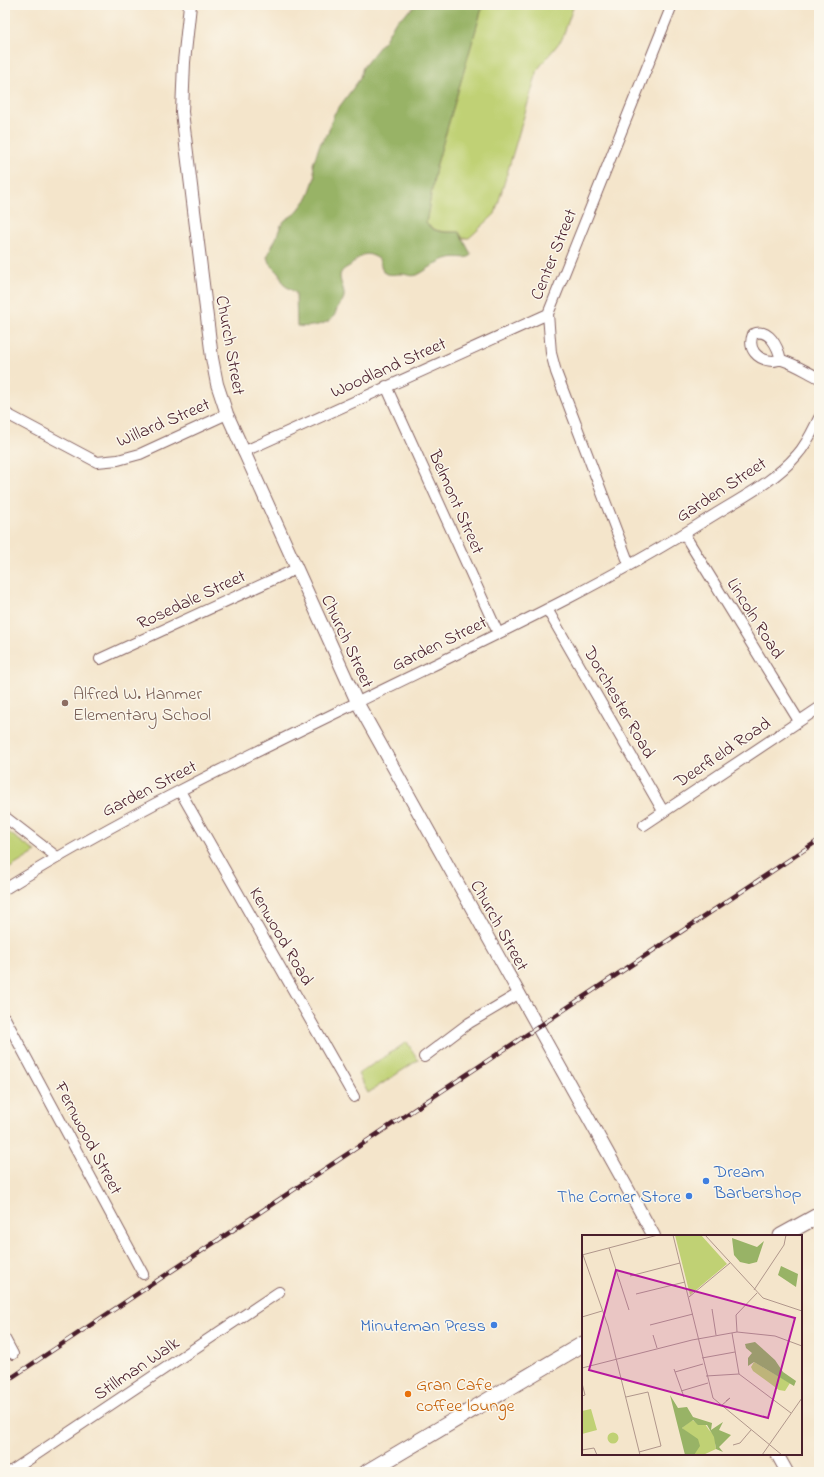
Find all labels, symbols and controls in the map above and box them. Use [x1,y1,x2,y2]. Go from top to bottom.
street label: Center Street [525,205,585,304]
street label: Church Street [207,294,251,397]
street label: Woodland Street [327,332,451,406]
street label: Willard Street [113,392,215,455]
street label: Belmont Street [420,446,490,559]
street label: Garden Street [672,452,773,530]
street label: Rosedale Street [133,564,251,637]
street label: Lincoln Road [719,574,789,665]
street label: Church Street [313,591,379,693]
street label: Garden Street [388,610,492,679]
street label: Dorchester Road [575,641,661,764]
place label: Alfred W. Hanmer Elementary School [73,682,211,729]
marker: Alfred W. Hanmer Elementary School [60,698,70,708]
street label: Deerfield Road [669,712,777,796]
street label: Garden Street [98,755,202,825]
street label: Church Street [462,876,534,976]
street label: Kenwood Road [242,883,319,991]
street label: Fernwood Street [46,1077,128,1200]
place label: Dream Barbershop [713,1160,802,1207]
marker: Dream Barbershop [701,1176,711,1186]
place label: The Corner Store [557,1185,682,1211]
marker: The Corner Store [684,1191,694,1201]
inset map [582,1235,802,1455]
place label: Minuteman Press [360,1314,486,1340]
marker: Minuteman Press [489,1320,499,1330]
street label: Stillman Walk [89,1331,185,1408]
place label: Gran Cafe coffee lounge [416,1373,516,1421]
marker: Gran Cafe coffee lounge [403,1389,413,1399]

